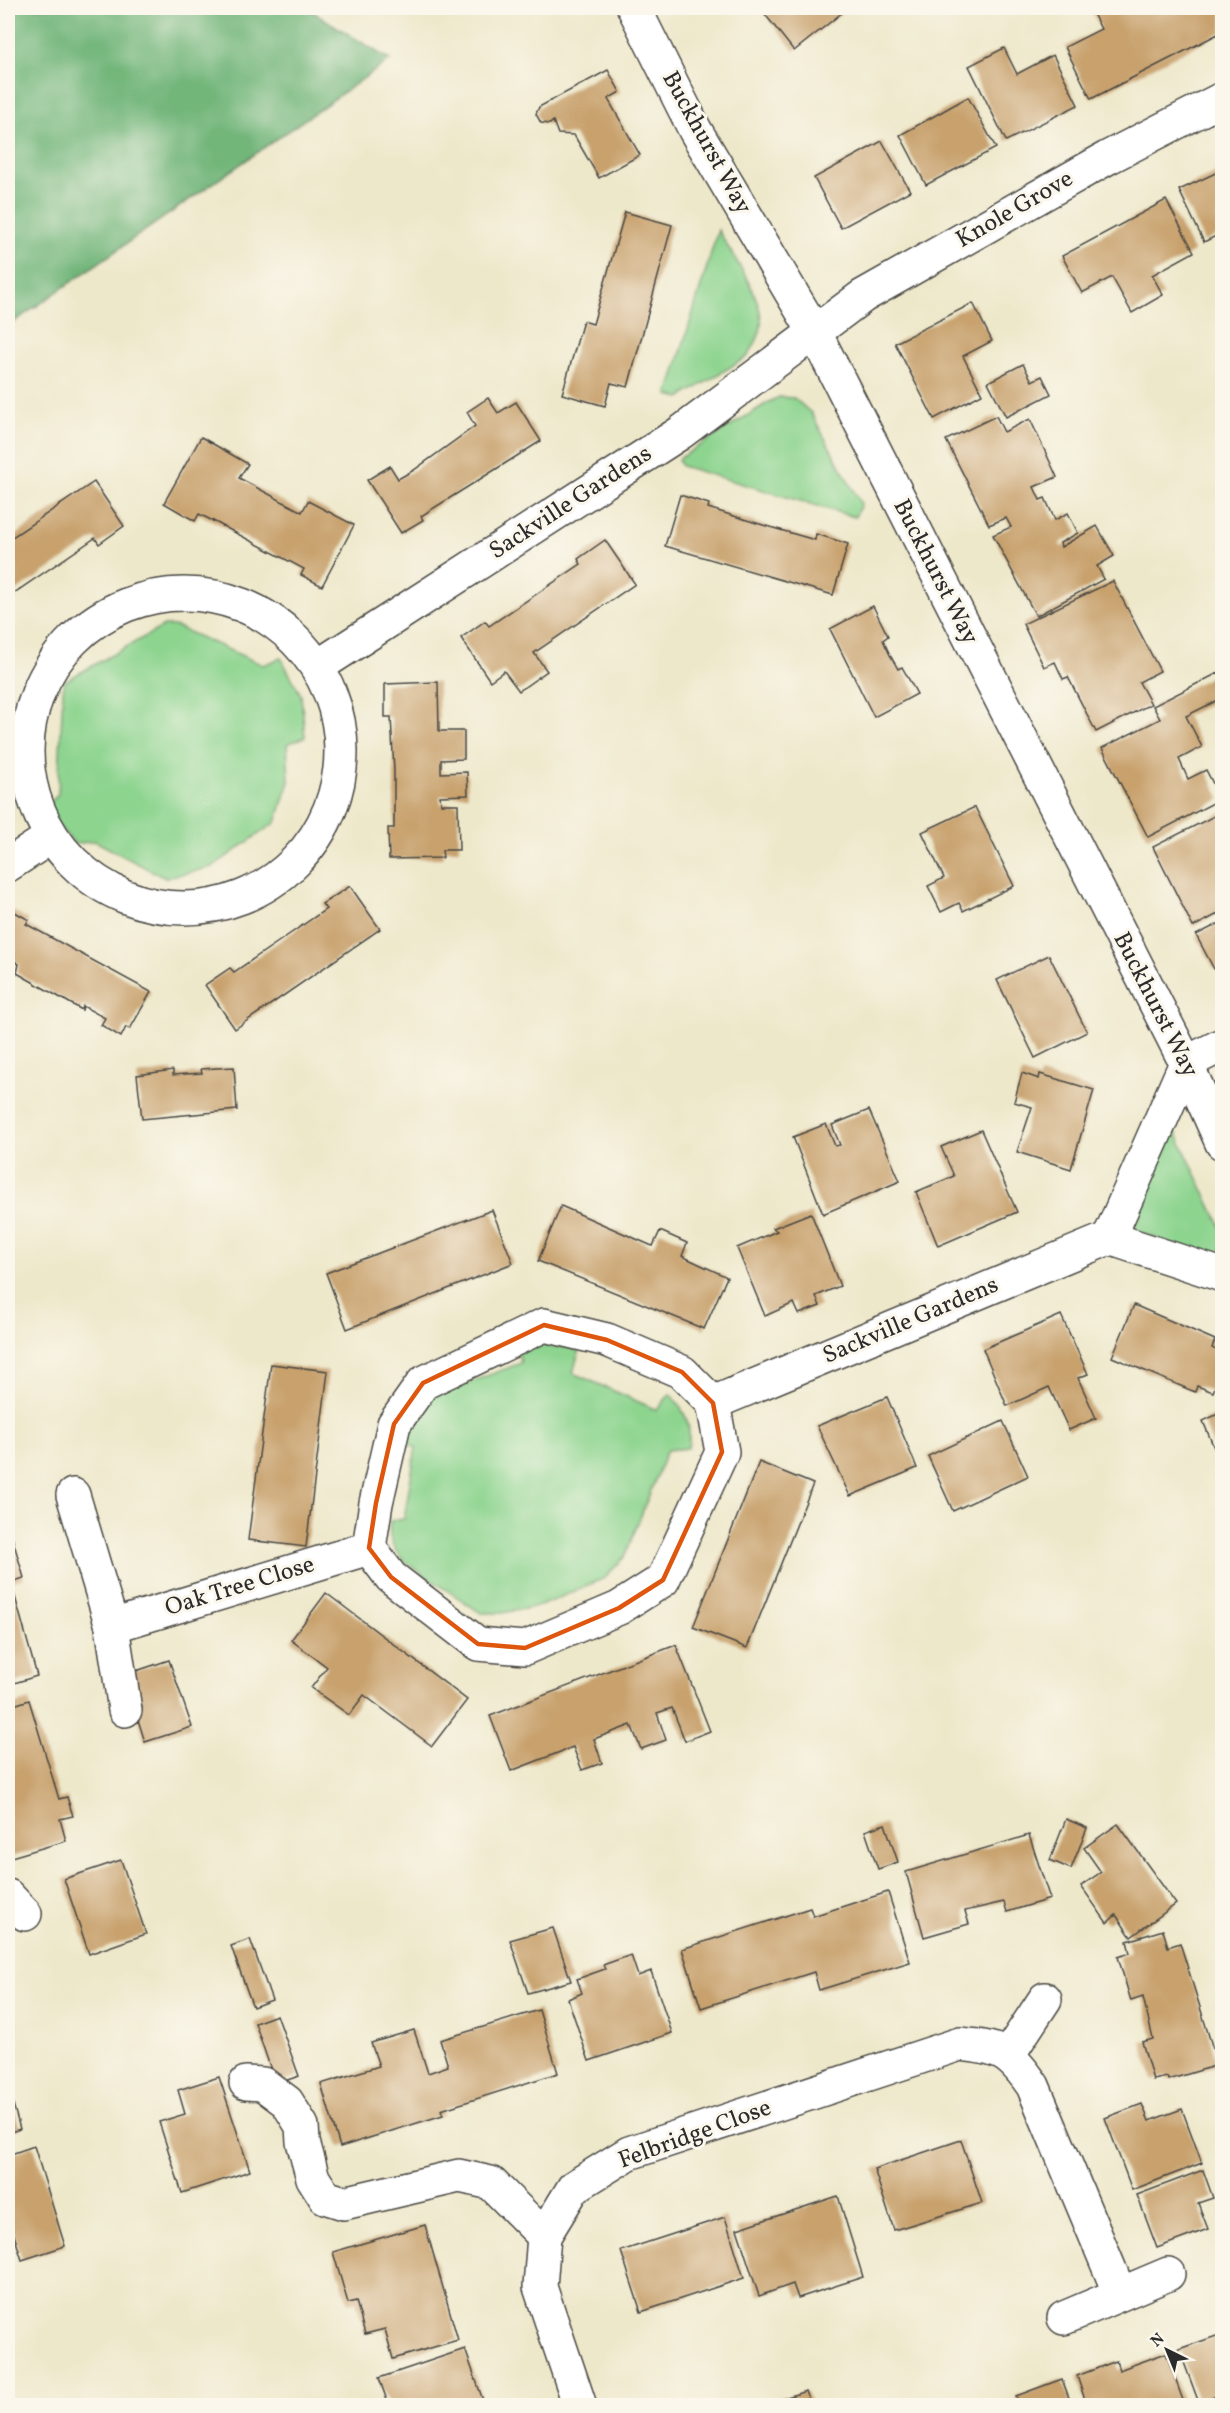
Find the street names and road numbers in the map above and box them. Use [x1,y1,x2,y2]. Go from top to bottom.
street label: Buckhurst Way [653,65,759,221]
street label: Knole Grove [950,163,1080,257]
street label: Sackville Gardens [483,438,659,568]
street label: Buckhurst Way [884,493,986,651]
street label: Buckhurst Way [1104,926,1206,1084]
street label: Sackville Gardens [818,1269,1004,1373]
street label: Oak Tree Close [161,1548,319,1626]
street label: Felbridge Close [614,2092,776,2178]

